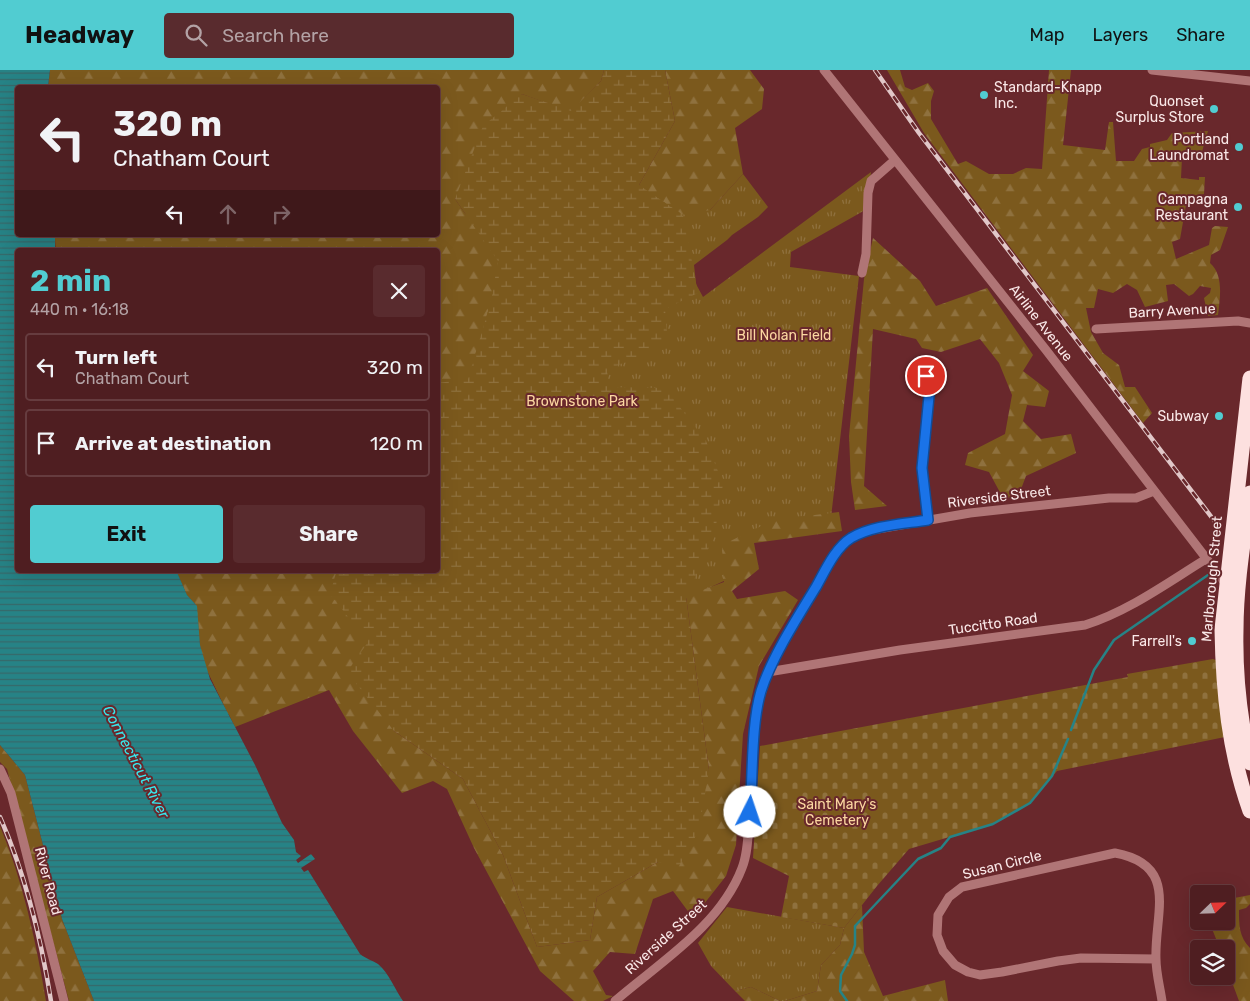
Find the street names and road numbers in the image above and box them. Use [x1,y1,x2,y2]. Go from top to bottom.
street label: Airline Avenue [1006,281,1077,365]
street label: Barry Avenue [1128,300,1216,322]
street label: Riverside Street [946,482,1052,512]
street label: Marlborough Street [1198,515,1226,643]
street label: Tuccitto Road [947,609,1039,639]
street label: River Road [31,845,65,917]
street label: Susan Circle [961,847,1043,883]
street label: Riverside Street [622,896,711,978]

